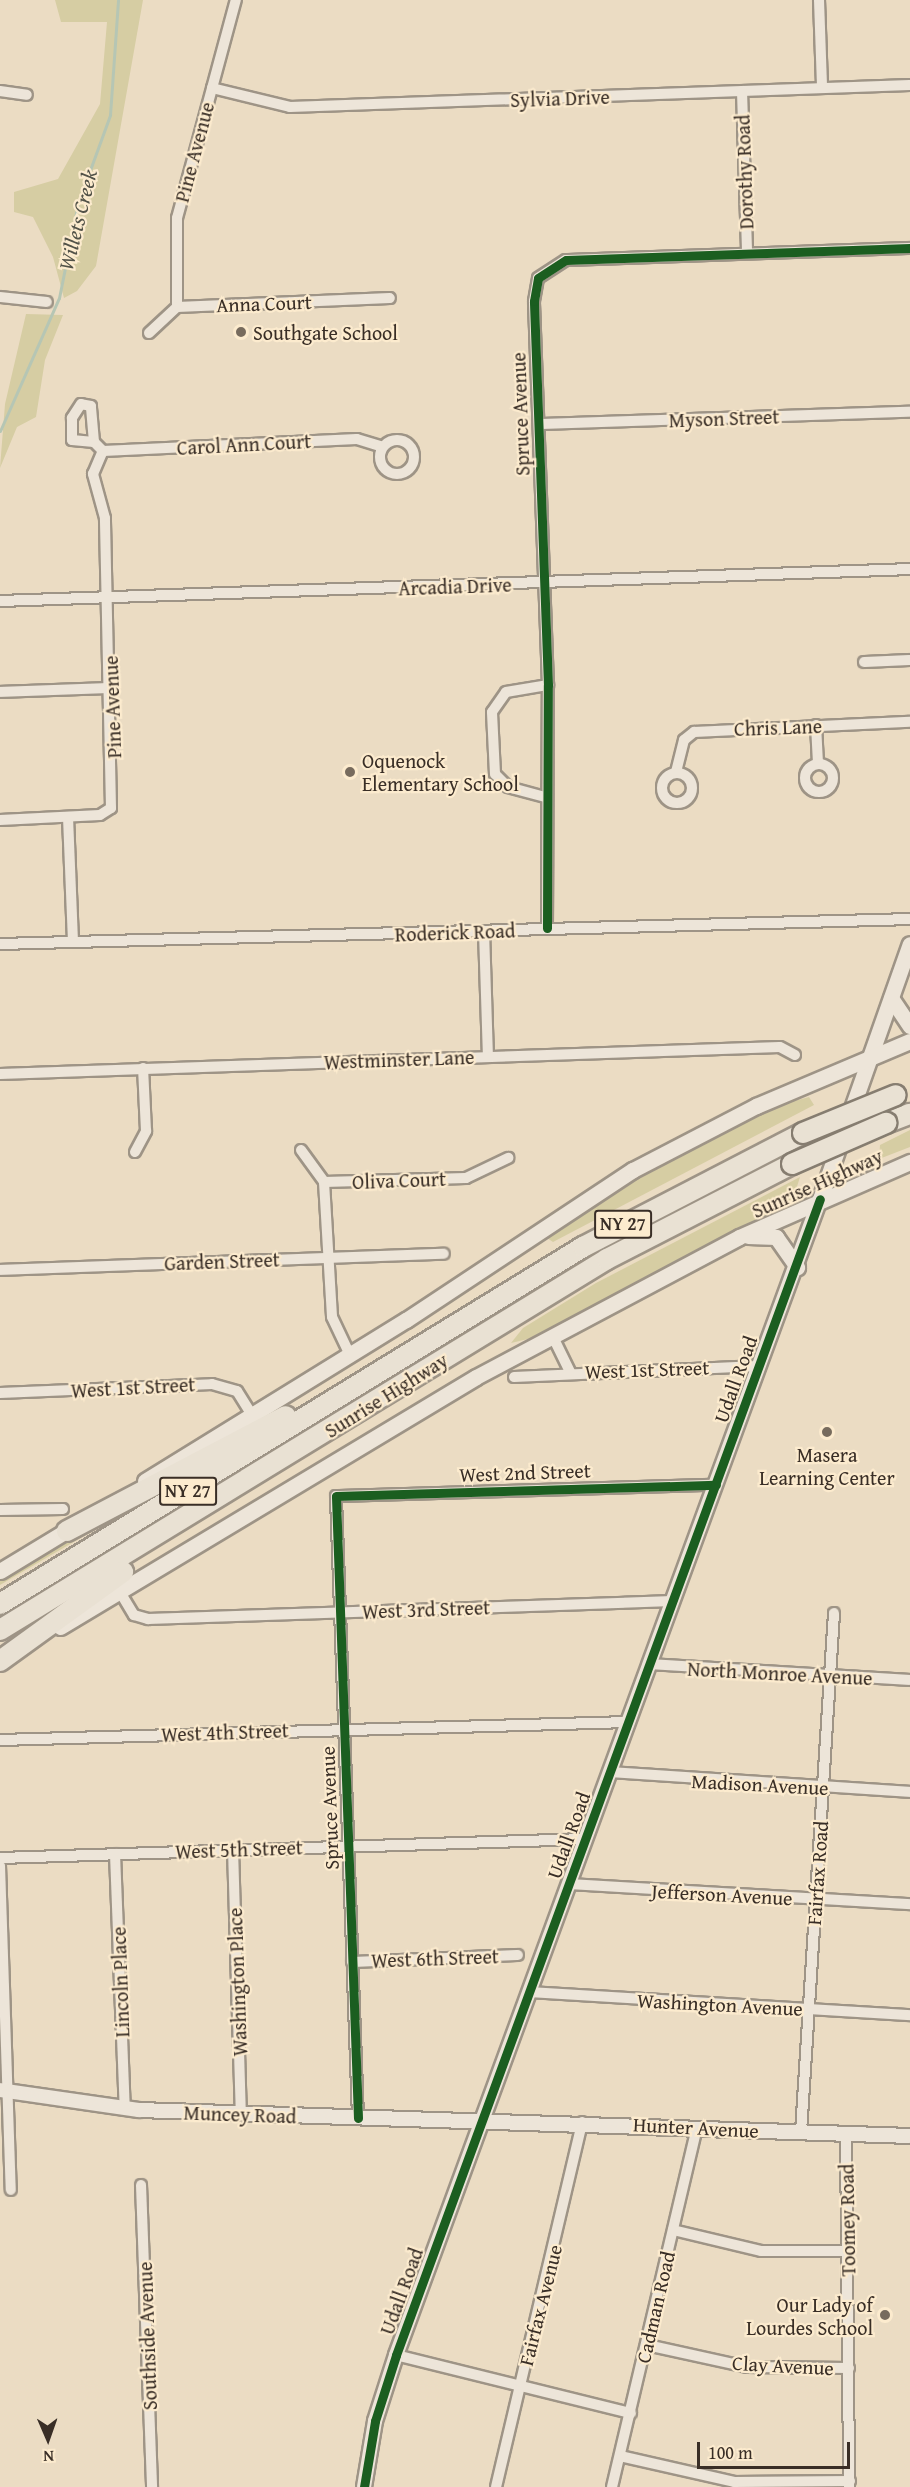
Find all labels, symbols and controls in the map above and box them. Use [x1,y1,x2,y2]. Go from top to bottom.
street label: Sylvia Drive [510,84,610,112]
street label: Pine Avenue [169,99,219,205]
street label: Dorothy Road [730,114,758,230]
water label: Willets Creek [53,167,103,273]
street label: Anna Court [216,289,312,317]
place label: Southgate School [253,320,398,344]
marker: Southgate School [234,325,248,339]
street label: Spruce Avenue [506,352,534,476]
street label: Myson Street [668,404,780,432]
street label: Carol Ann Court [176,428,312,460]
street label: Arcadia Drive [398,572,512,600]
street label: Pine Avenue [98,655,126,759]
street label: Chris Lane [734,713,822,741]
place label: Oquenock Elementary School [362,748,519,795]
marker: Oquenock Elementary School [343,765,357,779]
street label: Roderick Road [394,918,516,946]
street label: Westminster Lane [323,1044,475,1074]
street label: Sunrise Highway [748,1143,886,1223]
street label: Oliva Court [352,1166,446,1194]
road number: NY 27 [593,1209,653,1239]
street label: Garden Street [164,1247,280,1275]
street label: Udall Road [708,1332,762,1426]
street label: Sunrise Highway [320,1348,452,1442]
street label: West 1st Street [584,1355,710,1383]
street label: West 1st Street [70,1372,196,1402]
marker: Masera Learning Center [820,1425,834,1439]
place label: Masera Learning Center [759,1442,895,1489]
street label: West 2nd Street [459,1458,591,1486]
road number: NY 27 [158,1476,218,1506]
street label: West 3rd Street [361,1595,491,1623]
street label: North Monroe Avenue [687,1656,873,1690]
street label: West 4th Street [161,1718,289,1746]
street label: Spruce Avenue [315,1746,343,1870]
street label: Madison Avenue [691,1768,829,1800]
street label: Udall Road [541,1788,595,1882]
street label: Fairfax Road [801,1820,833,1926]
street label: West 5th Street [175,1835,303,1863]
street label: Jefferson Avenue [651,1878,793,1910]
street label: Washington Place [222,1907,252,2057]
street label: Lincoln Place [106,1926,134,2038]
street label: West 6th Street [371,1944,499,1972]
street label: Washington Avenue [636,1988,804,2020]
street label: Muncey Road [183,2100,297,2128]
street label: Hunter Avenue [633,2112,759,2142]
street label: Toomey Road [834,2163,860,2277]
street label: Fairfax Avenue [513,2242,567,2368]
street label: Udall Road [374,2244,428,2338]
street label: Cadman Road [630,2249,680,2365]
street label: Southside Avenue [132,2261,162,2411]
place label: Our Lady of Lourdes School [746,2292,873,2339]
marker: Our Lady of Lourdes School [878,2308,892,2322]
street label: Clay Avenue [732,2350,834,2380]
north arrow [18,2409,78,2469]
scale bar [700,2430,853,2468]
text: 100 m [708,2439,753,2466]
text: N [43,2445,54,2469]

